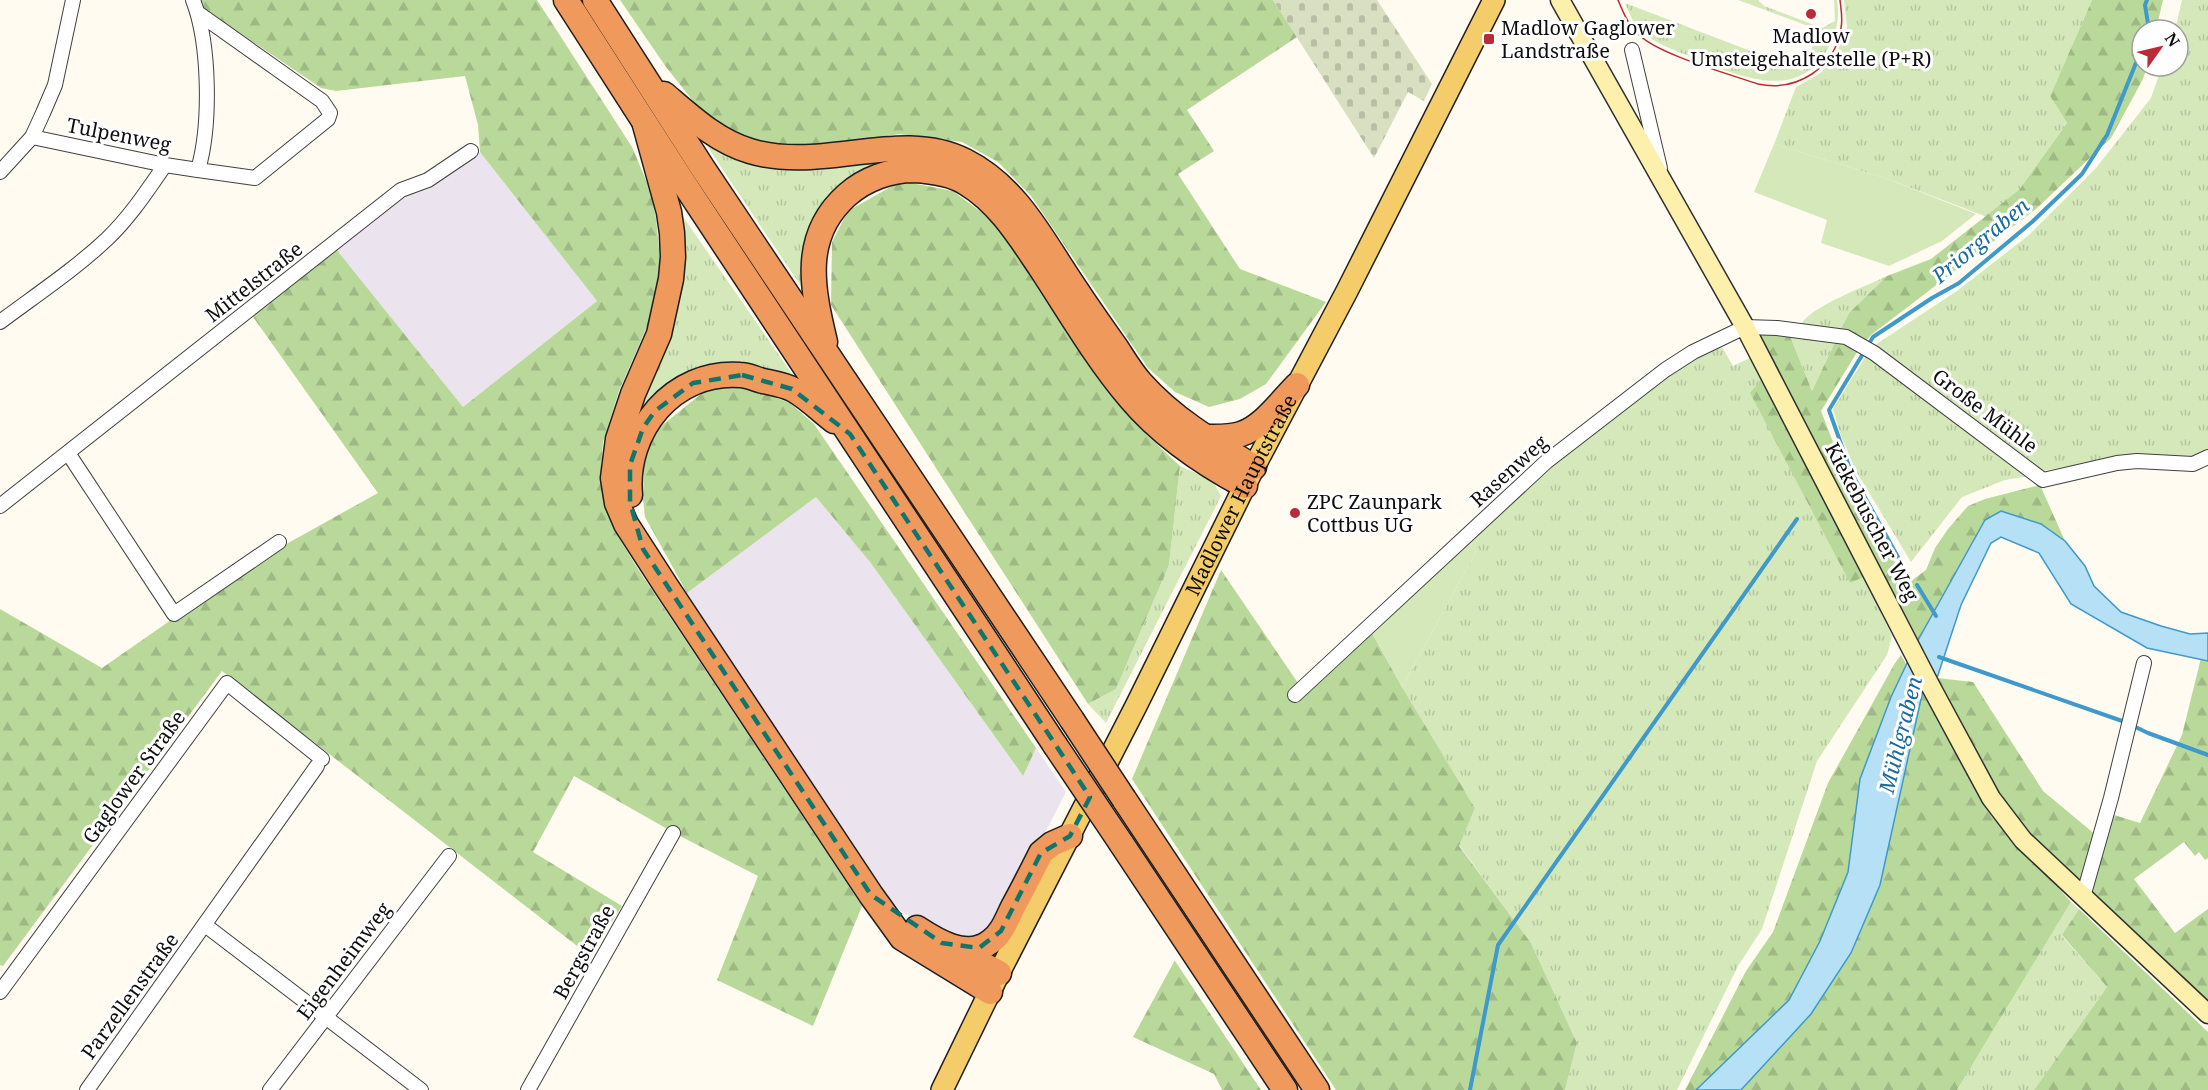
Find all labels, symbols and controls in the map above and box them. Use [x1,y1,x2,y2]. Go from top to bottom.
marker: Madlow Umsteigehaltestelle (P+R) [1804,7,1818,21]
place label: Madlow Gaglower Landstraße [1501,14,1675,64]
north arrow [2130,18,2190,78]
place label: Madlow Umsteigehaltestelle (P+R) [1690,22,1932,72]
text: N [2160,28,2185,51]
marker: Madlow Gaglower Landstraße [1482,32,1496,46]
street label: Tulpenweg [65,111,174,158]
water label: Priorgraben [1925,191,2035,290]
street label: Mittelstraße [200,235,308,328]
street label: Große Mühle [1927,362,2043,459]
street label: Madlower Hauptstraße [1179,390,1303,600]
street label: Rasenweg [1464,428,1553,513]
street label: Kiekebuscher Weg [1819,438,1926,606]
place label: ZPC Zaunpark Cottbus UG [1307,488,1442,538]
marker: ZPC Zaunpark Cottbus UG [1288,506,1302,520]
water label: Mühlgraben [1872,673,1928,797]
street label: Gaglower Straße [76,705,191,849]
street label: Eigenheimweg [291,896,397,1025]
street label: Bergstraße [547,900,621,1004]
street label: Parzellenstraße [75,927,185,1064]

